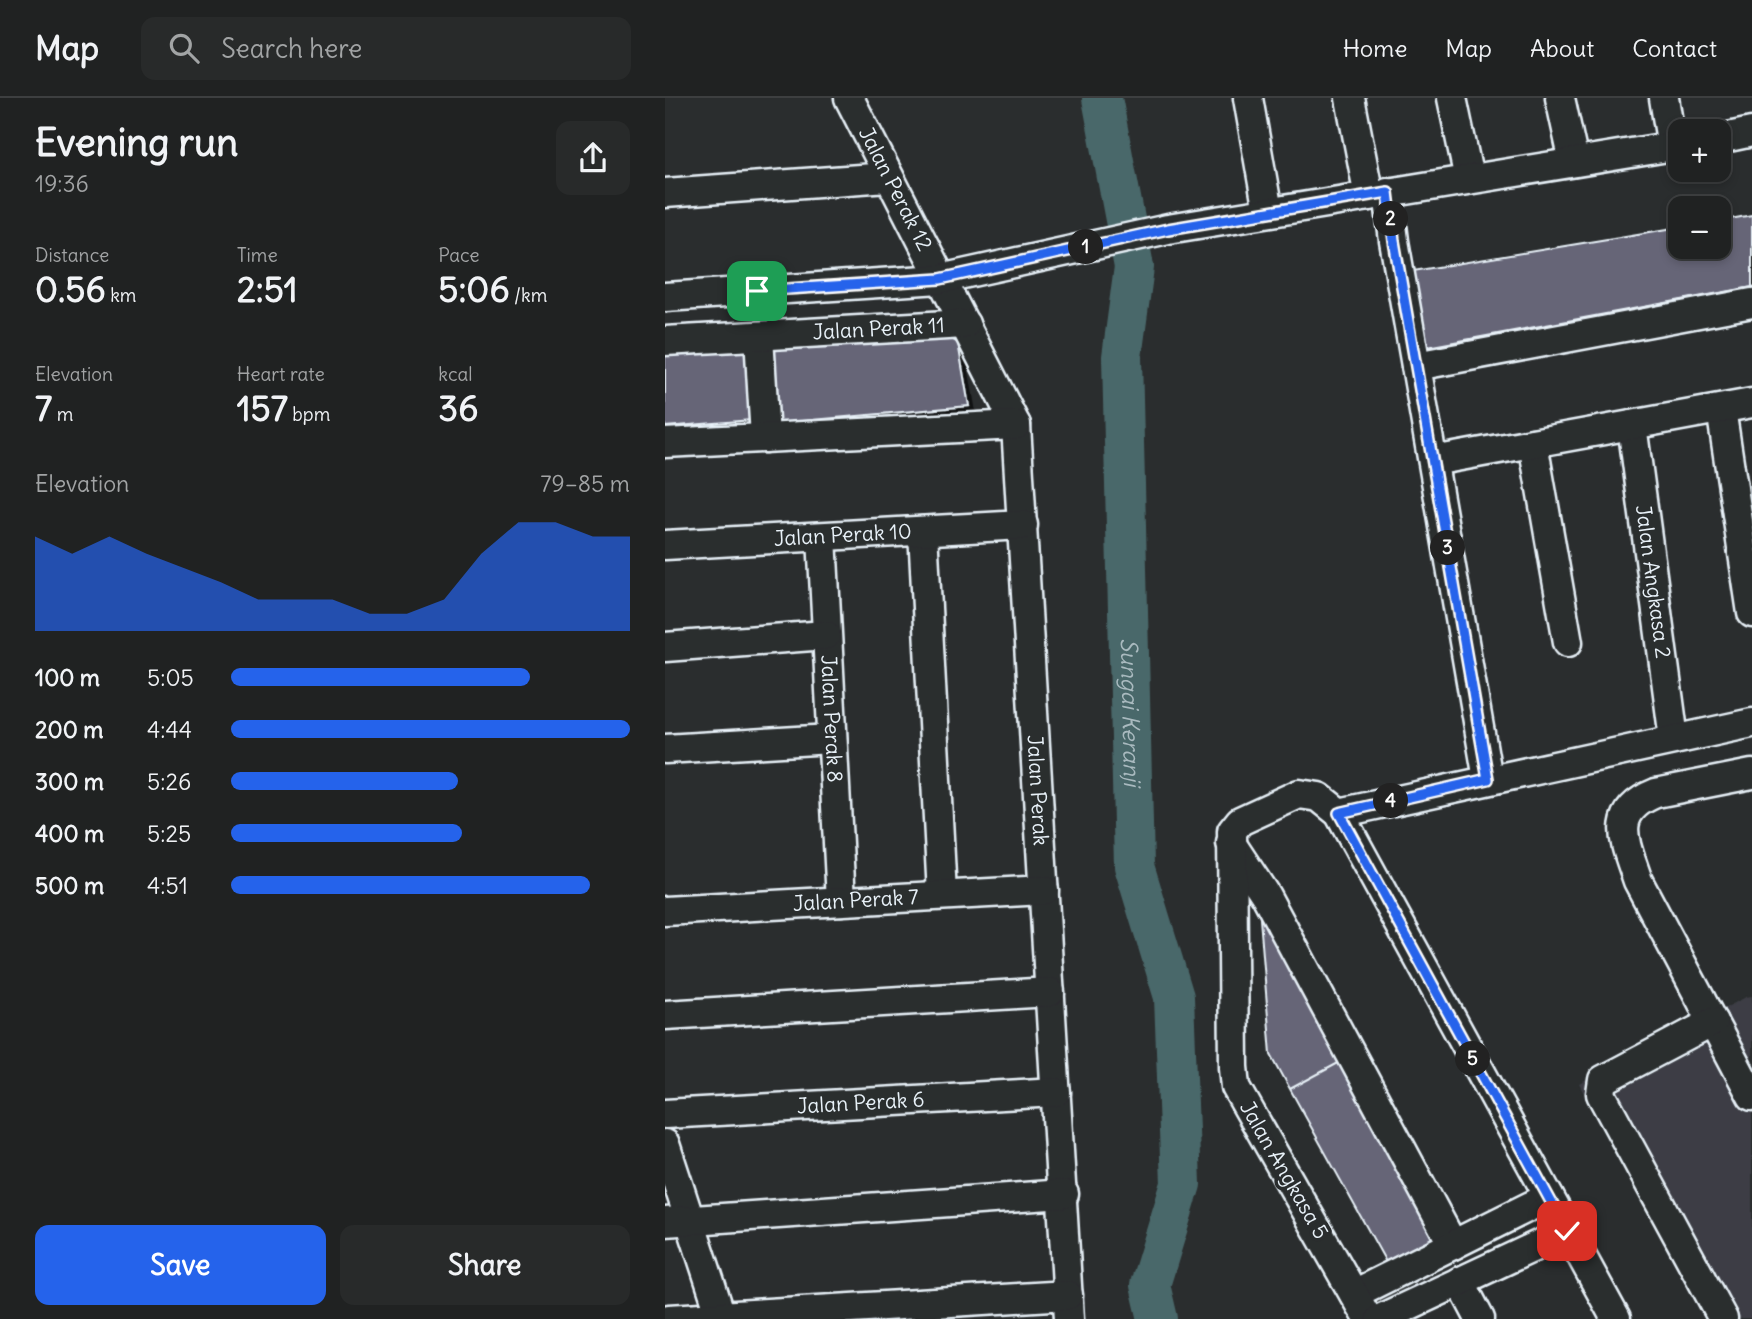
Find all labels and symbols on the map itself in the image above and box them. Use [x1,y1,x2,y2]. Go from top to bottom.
street label: Jalan Perak 12 [853,122,939,255]
pin: 2 [1373,202,1409,236]
pin: 1 [1069,230,1103,264]
pin [727,261,787,321]
street label: Jalan Perak 11 [812,311,946,346]
street label: Jalan Angkasa 2 [1630,503,1677,660]
street label: Jalan Perak 10 [773,517,912,552]
pin: 3 [1431,531,1465,566]
water label: Sungai Keranji [1115,638,1147,789]
street label: Jalan Perak 8 [815,654,849,783]
street label: Jalan Perak [1021,734,1055,846]
pin: 4 [1373,784,1409,818]
street label: Jalan Perak 7 [792,883,919,917]
pin: 5 [1455,1042,1491,1076]
street label: Jalan Perak 6 [796,1085,925,1120]
street label: Jalan Angkasa 5 [1234,1096,1335,1244]
pin [1537,1201,1597,1261]

